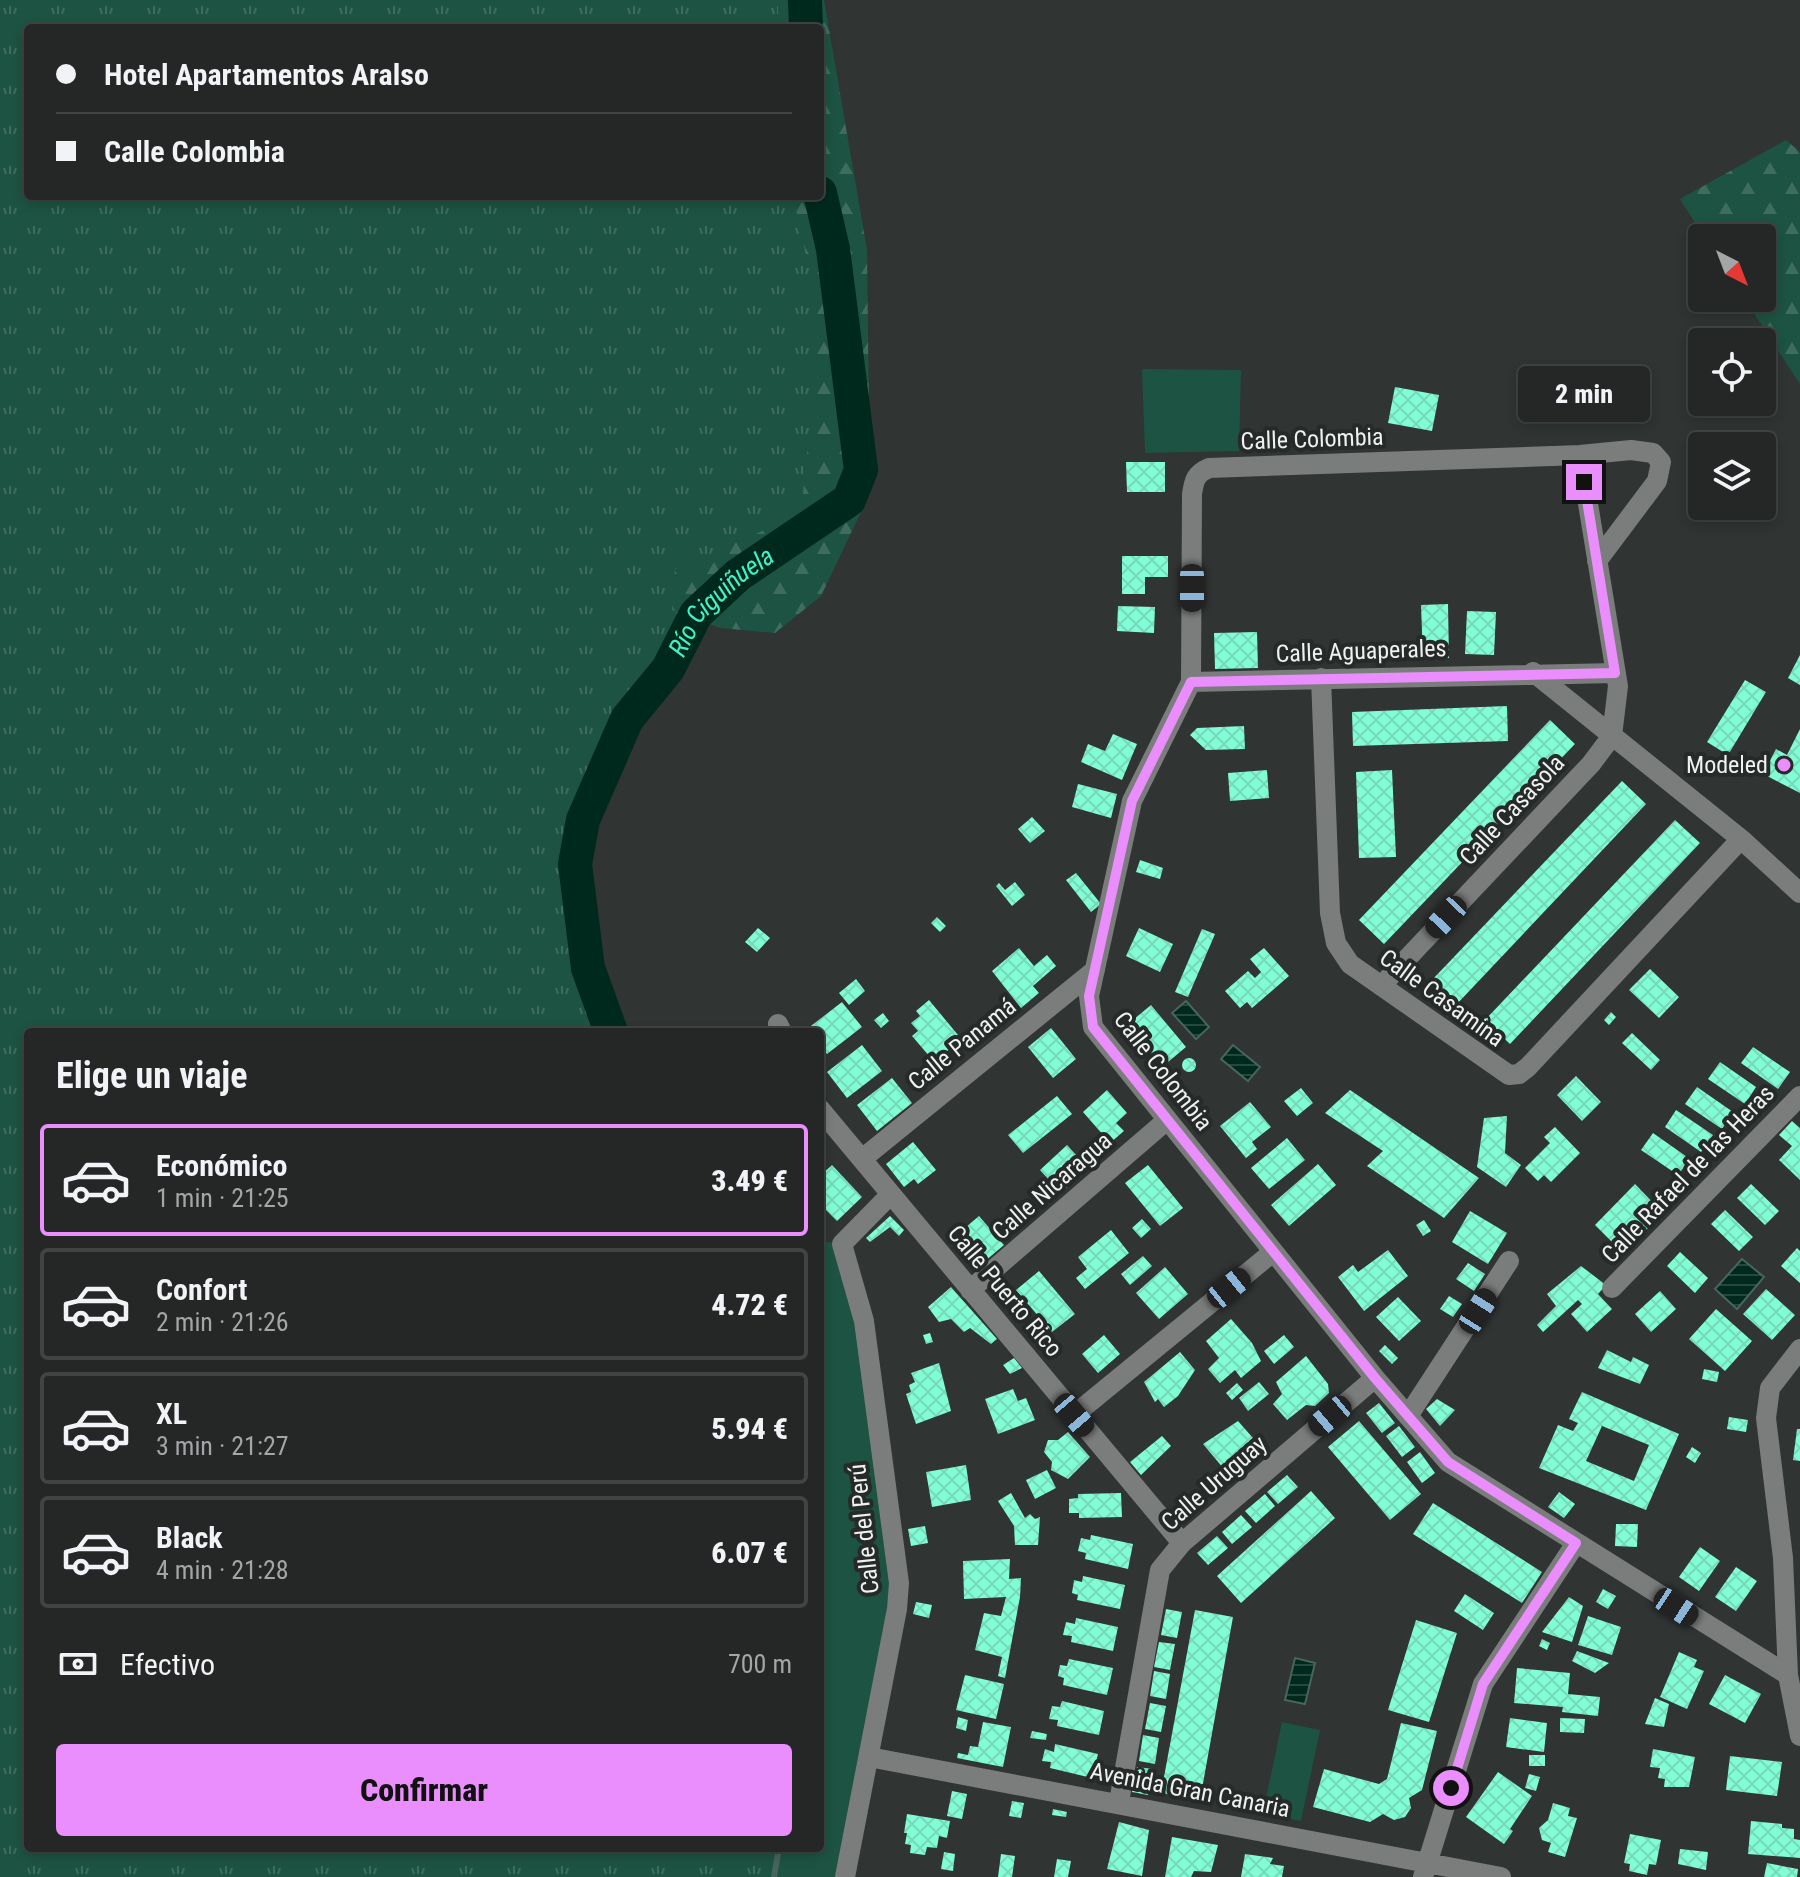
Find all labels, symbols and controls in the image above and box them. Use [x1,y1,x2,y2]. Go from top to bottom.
text: Hotel Apartamentos Aralso [104,57,429,92]
text: Calle Colombia [104,134,285,169]
north arrow [1688,224,1776,312]
map controls [1688,224,1776,520]
button: locate [1688,328,1776,416]
callout: 2 min [1518,366,1650,422]
text: 2 min [1555,379,1613,409]
street label: Calle Colombia [1240,423,1384,455]
button: layers [1688,432,1776,520]
route end [1566,464,1602,500]
water label: Río Ciguiñuela [662,540,779,661]
car [1180,564,1204,612]
street label: Calle Aguaperales [1275,634,1447,668]
street label: Calle Casasola [1454,749,1570,871]
place label: Modeled [1686,751,1768,779]
marker: Modeled [1775,756,1793,774]
car [1421,891,1471,943]
street label: Calle Casamina [1374,943,1510,1053]
street label: Calle Panamá [903,992,1021,1096]
street label: Calle Colombia [1108,1006,1218,1136]
text: Elige un viaje [56,1055,247,1097]
street label: Calle Rafael de las Heras [1596,1079,1780,1269]
street label: Calle Nicaragua [987,1127,1117,1245]
icon: car [60,1144,132,1216]
text: Económico [156,1148,287,1183]
text: 3.49 € [711,1163,788,1198]
text: 1 min · 21:25 [156,1183,289,1213]
street label: Calle Puerto Rico [942,1220,1068,1362]
car [1203,1264,1255,1312]
icon: car [60,1268,132,1340]
text: Confort [156,1272,247,1307]
car [1455,1284,1501,1338]
text: 4.72 € [711,1287,788,1322]
text: 2 min · 21:26 [156,1307,289,1337]
car [1049,1389,1099,1441]
car [1304,1391,1356,1441]
icon: car [60,1392,132,1464]
text: XL [156,1396,187,1431]
text: 5.94 € [711,1411,788,1446]
street label: Calle Uruguay [1156,1430,1272,1536]
text: 3 min · 21:27 [156,1431,289,1461]
street label: Calle del Perú [843,1463,885,1595]
icon: car [60,1516,132,1588]
text: Black [156,1520,223,1555]
text: 6.07 € [711,1535,788,1570]
text: 4 min · 21:28 [156,1555,289,1585]
car [1649,1584,1703,1630]
icon: cash [56,1642,100,1686]
text: Efectivo [120,1647,215,1682]
text: 700 m [728,1649,792,1679]
button: Confirmar [56,1744,792,1836]
street label: Avenida Gran Canaria [1088,1757,1292,1823]
route start [1433,1770,1469,1806]

